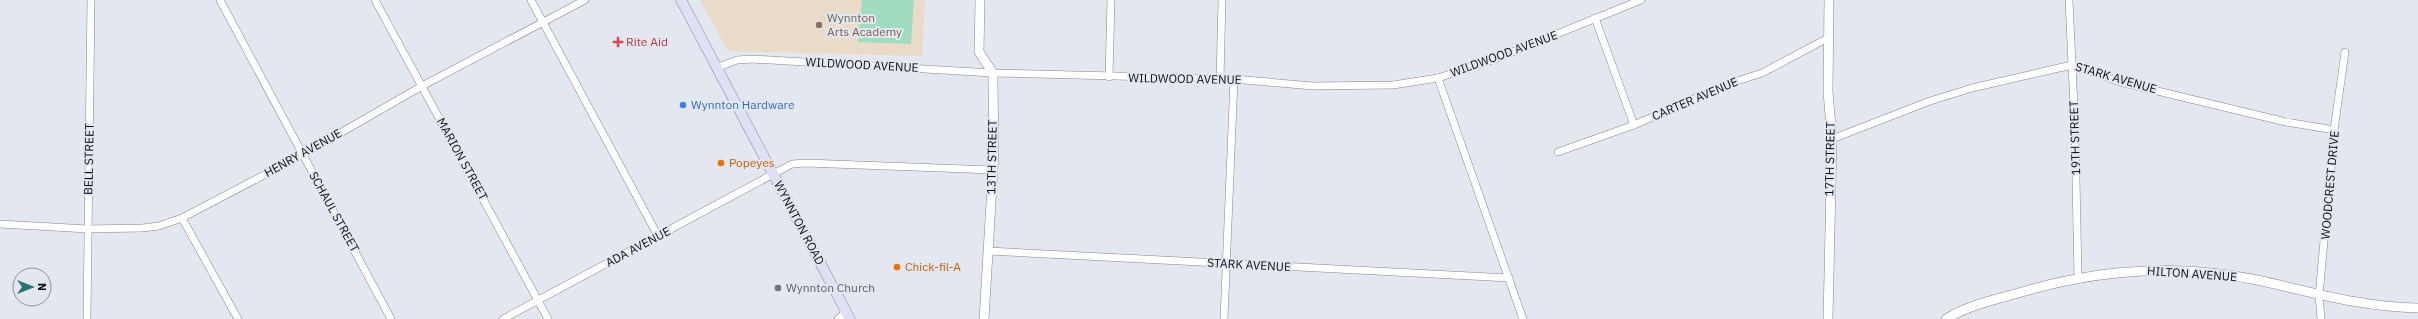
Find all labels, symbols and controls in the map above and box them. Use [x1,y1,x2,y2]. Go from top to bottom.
place label: Wynnton Arts Academy [827,10,902,39]
marker: Wynnton Arts Academy [814,20,824,30]
street label: WILDWOOD AVENUE [1448,27,1560,80]
place label: Rite Aid [626,34,668,49]
marker: Rite Aid [613,37,623,47]
street label: WILDWOOD AVENUE [805,54,919,75]
street label: STARK AVENUE [2074,59,2159,96]
street label: WILDWOOD AVENUE [1128,70,1242,87]
street label: CARTER AVENUE [1650,74,1740,123]
place label: Wynnton Hardware [691,97,795,112]
marker: Wynnton Hardware [678,100,688,110]
street label: 19TH STREET [2066,100,2083,176]
street label: MARION STREET [434,115,491,203]
street label: 13TH STREET [983,119,1000,195]
street label: 17TH STREET [1821,121,1838,197]
street label: BELL STREET [80,123,97,195]
street label: HENRY AVENUE [261,125,344,180]
street label: WOODCREST DRIVE [2317,130,2342,240]
place label: Popeyes [729,155,775,170]
marker: Popeyes [716,158,726,168]
street label: SCHAUL STREET [306,169,363,255]
street label: WYNNTON ROAD [771,178,828,267]
street label: ADA AVENUE [603,223,673,270]
street label: STARK AVENUE [1207,255,1291,274]
place label: Chick-fil-A [905,259,961,274]
marker: Chick-fil-A [892,262,902,272]
street label: HILTON AVENUE [2147,263,2237,284]
north arrow [12,267,52,307]
place label: Wynnton Church [786,280,875,295]
text: N [35,283,49,291]
marker: Wynnton Church [773,283,783,293]

